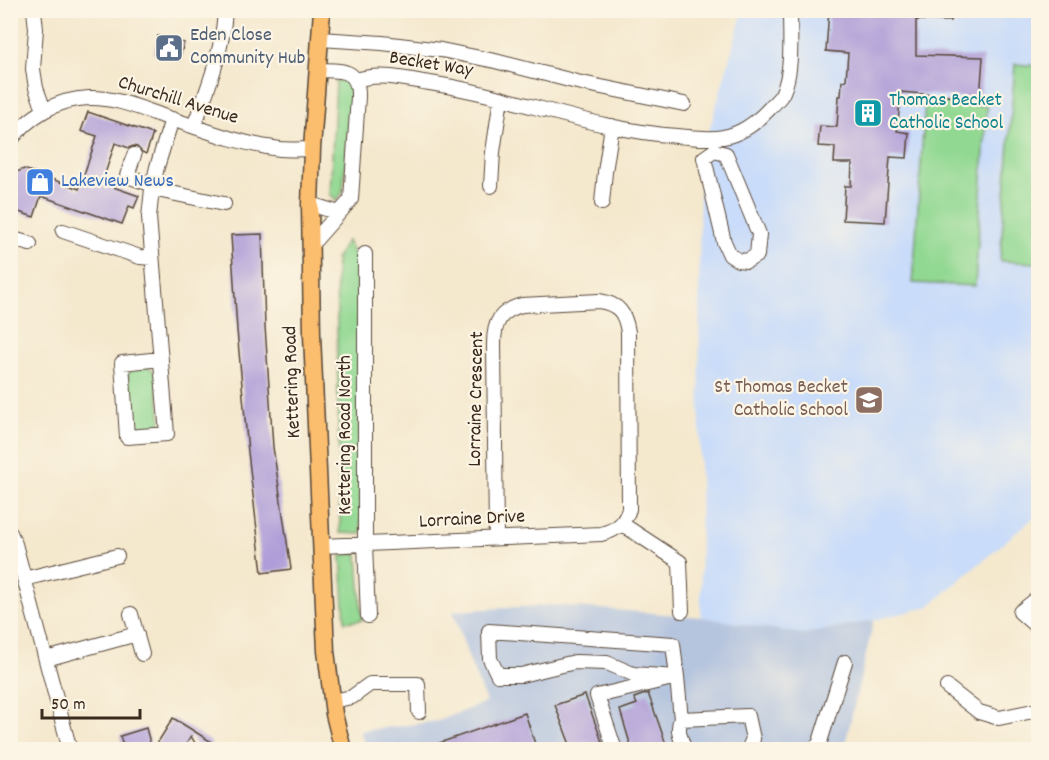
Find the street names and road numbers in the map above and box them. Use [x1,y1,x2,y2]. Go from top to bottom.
street label: Becket Way [387,45,476,86]
street label: Churchill Avenue [114,69,242,133]
street label: Kettering Road [277,325,309,439]
street label: Lorraine Crescent [462,331,492,467]
street label: Kettering Road North [332,355,360,515]
street label: Lorraine Drive [418,503,526,537]

